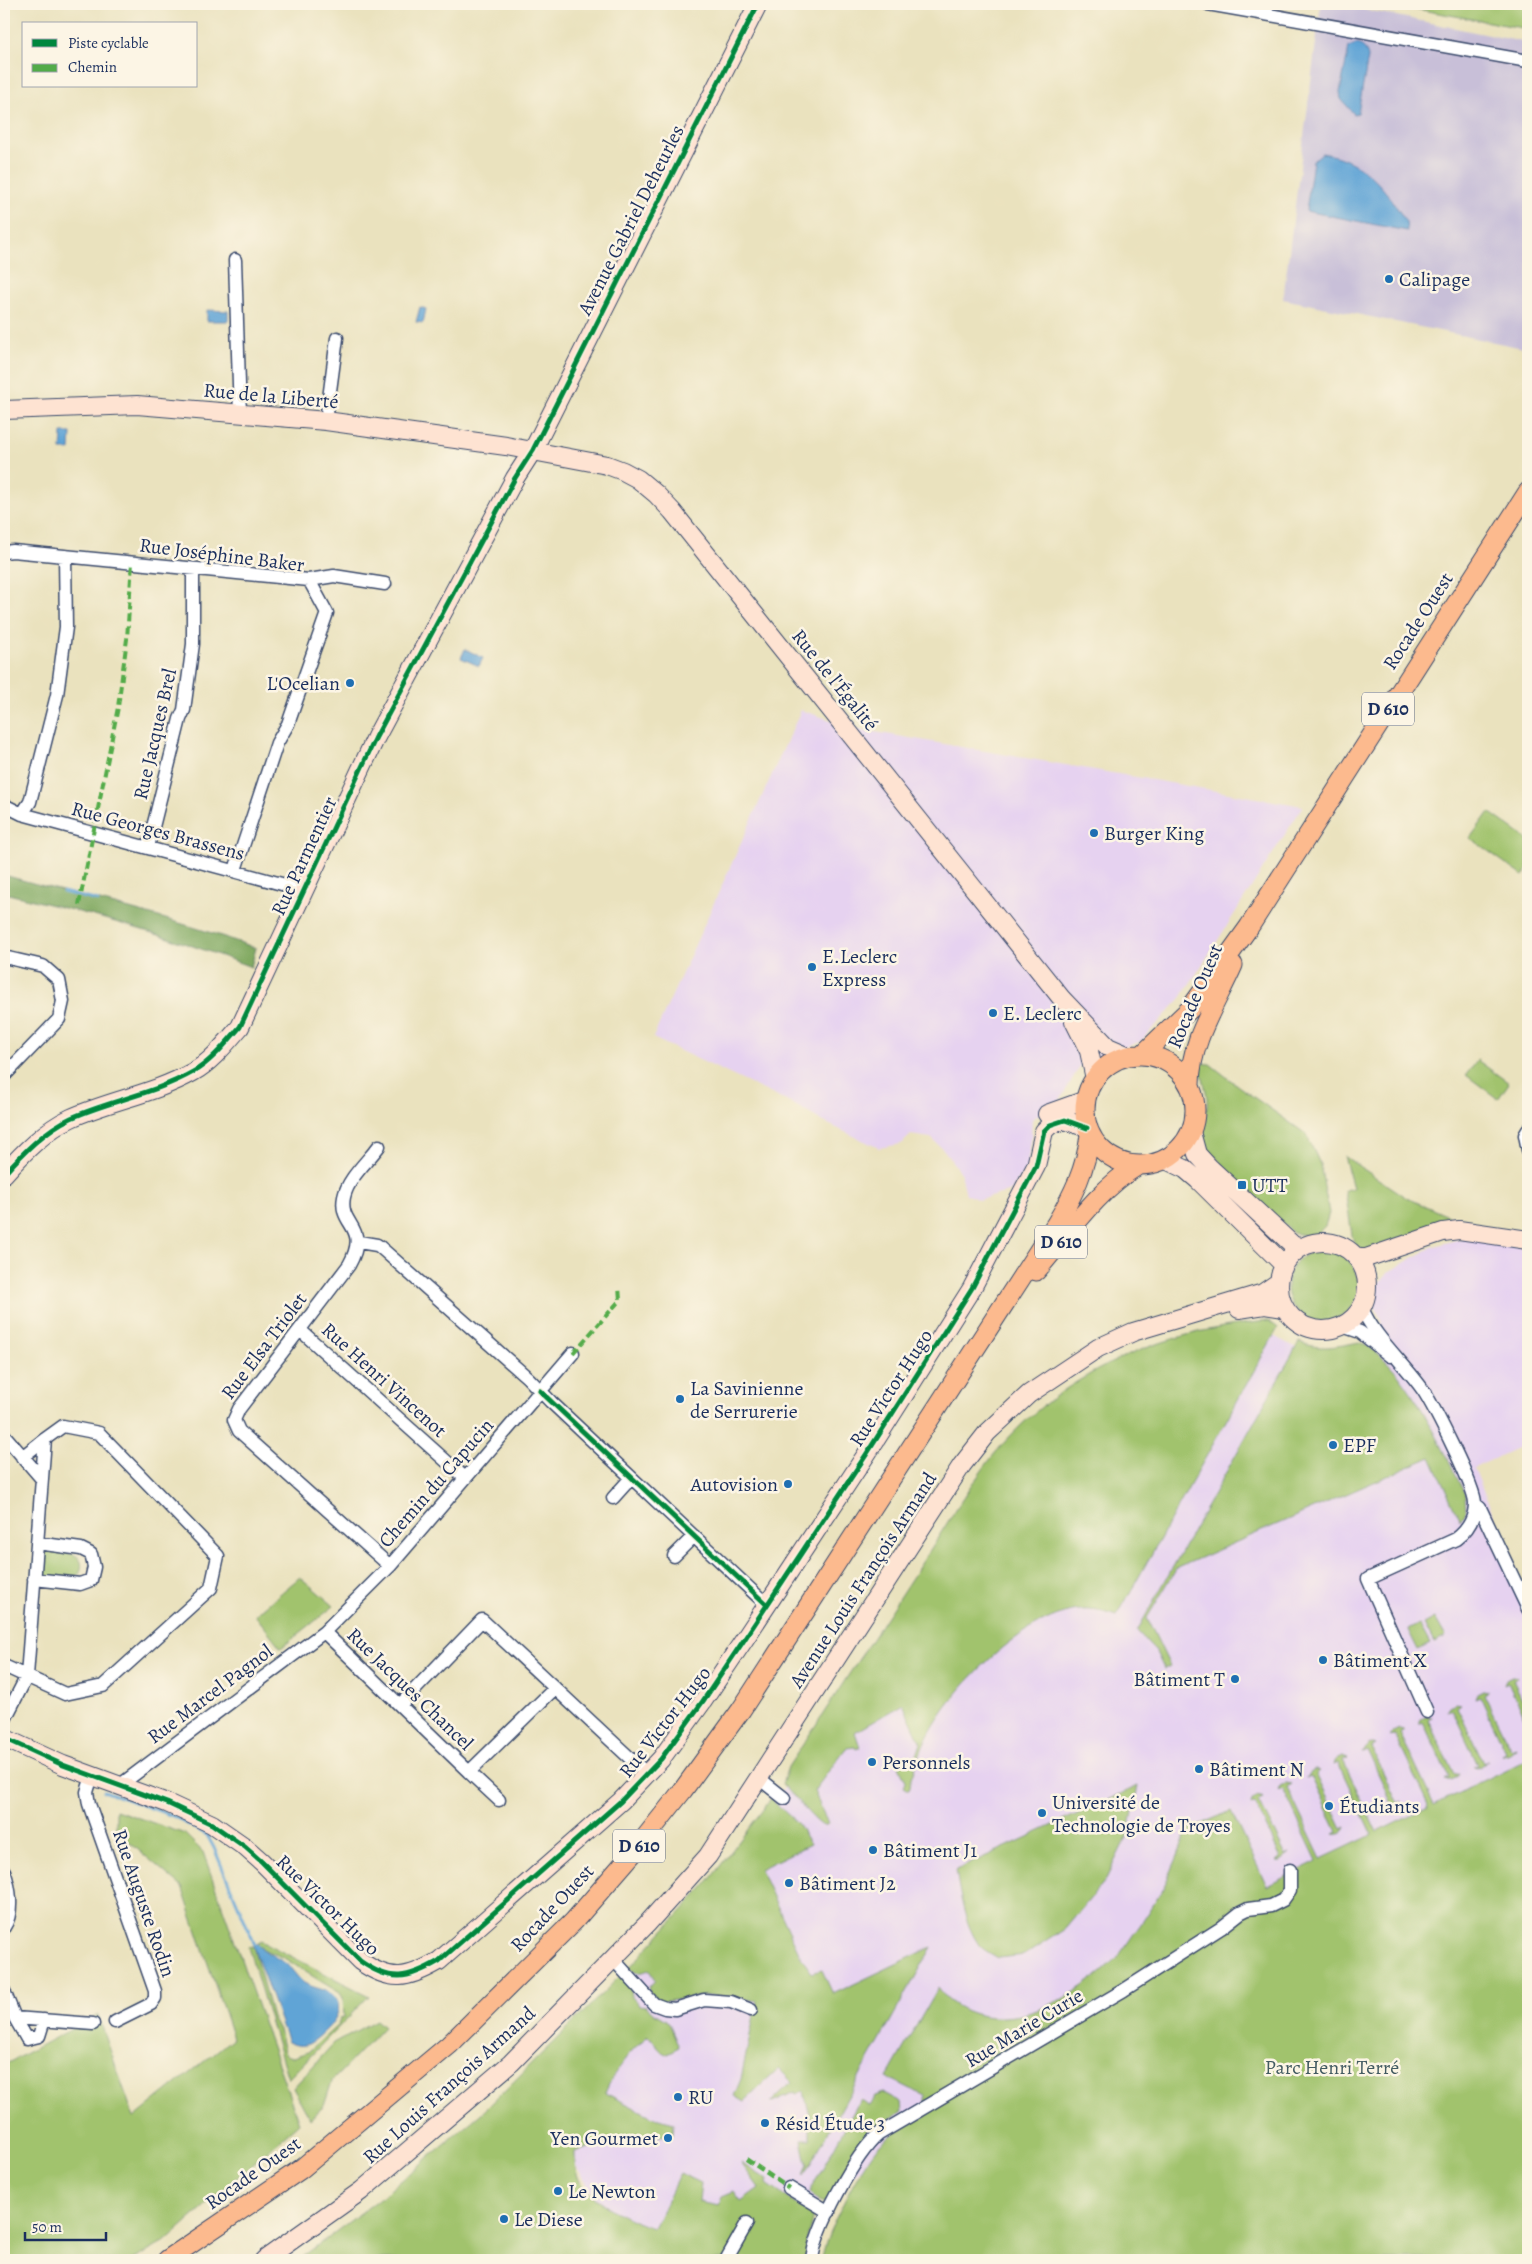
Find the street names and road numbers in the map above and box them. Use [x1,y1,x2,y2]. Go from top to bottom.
street label: Avenue Gabriel Deheurles [571,120,691,321]
street label: Rue de la Liberté [202,377,340,415]
street label: Rue Joséphine Baker [138,531,306,579]
street label: Rocade Ouest [1376,567,1460,675]
street label: Rue de l'Égalité [786,623,884,737]
street label: Rue Jacques Brel [127,666,183,802]
road number: D 610 [1362,692,1414,726]
street label: Rue Parmentier [265,792,344,920]
street label: Rue Georges Brassens [68,795,248,867]
street label: Rocade Ouest [1161,939,1229,1052]
road number: D 610 [1035,1226,1087,1258]
street label: Rue Elsa Triolet [215,1287,313,1405]
street label: Rue Henri Vincenot [316,1316,453,1444]
street label: Rue Victor Hugo [843,1324,939,1452]
street label: Chemin du Capucin [372,1413,500,1553]
street label: Avenue Louis François Armand [782,1467,943,1694]
street label: Rue Jacques Chancel [341,1621,479,1757]
street label: Rue Marcel Pagnol [142,1638,278,1750]
street label: Rue Victor Hugo [613,1660,717,1783]
street label: Rue Auguste Rodin [106,1825,182,1981]
road number: D 610 [613,1830,665,1862]
street label: Rue Victor Hugo [270,1848,386,1962]
street label: Rocade Ouest [504,1858,600,1958]
street label: Rue Marie Curie [960,1982,1088,2074]
street label: Rue Louis François Armand [357,2000,541,2170]
street label: Rocade Ouest [200,2130,307,2216]

